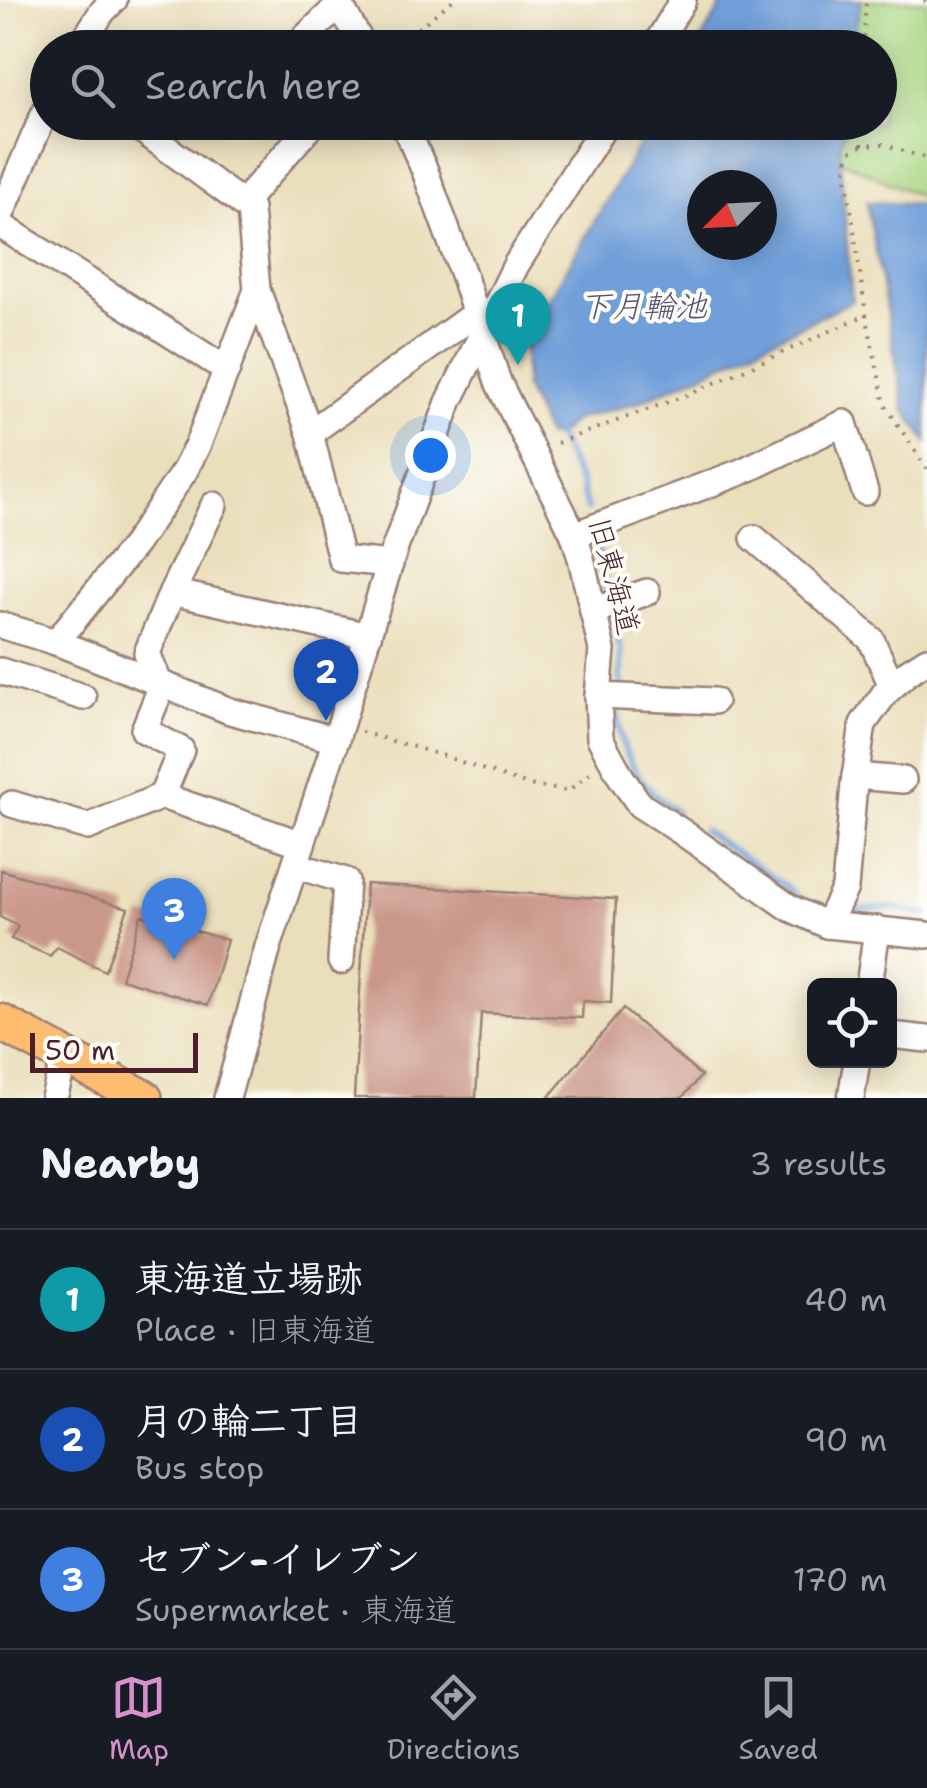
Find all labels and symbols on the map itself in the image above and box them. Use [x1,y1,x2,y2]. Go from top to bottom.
north arrow [687,170,777,260]
pin: 1 [486,282,550,365]
water label: 下月輪池 [579,284,708,327]
your location [405,430,456,481]
street label: 旧東海道 [579,513,650,639]
pin: 2 [294,638,358,721]
pin: 3 [142,878,206,960]
scale bar [30,1028,198,1072]

